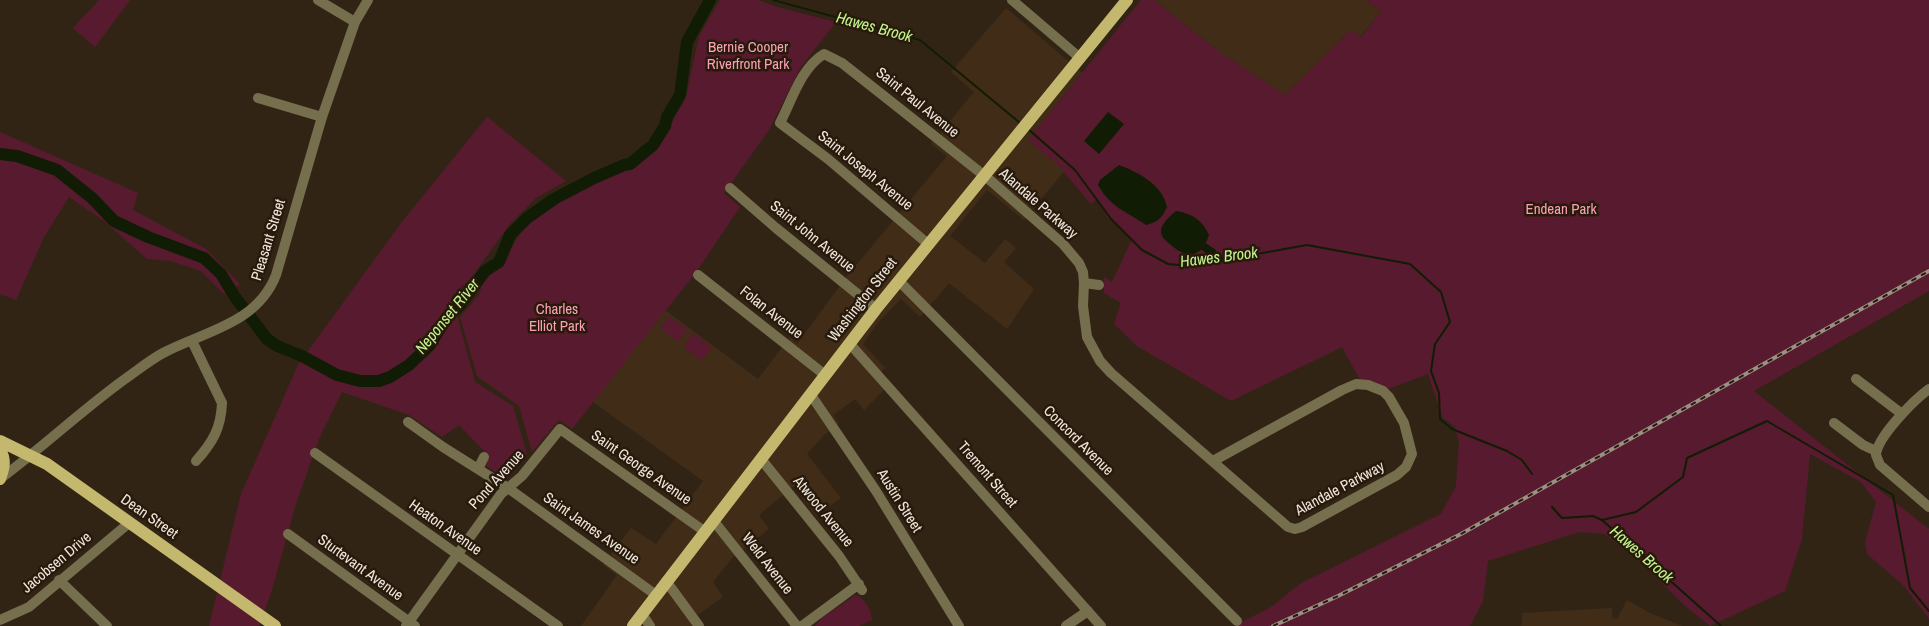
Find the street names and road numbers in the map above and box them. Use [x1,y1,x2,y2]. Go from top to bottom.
street label: Saint Paul Avenue [872,64,962,142]
street label: Saint Joseph Avenue [814,127,916,215]
street label: Alandale Parkway [995,165,1081,243]
street label: Pleasant Street [248,197,290,283]
street label: Saint John Avenue [766,197,858,277]
street label: Washington Street [825,254,901,346]
street label: Folan Avenue [736,283,806,343]
street label: Concord Avenue [1039,402,1117,480]
street label: Saint George Avenue [587,427,695,509]
street label: Tremont Street [953,438,1021,512]
street label: Pond Avenue [466,447,528,513]
street label: Alandale Parkway [1292,458,1388,520]
street label: Austin Street [873,466,925,536]
street label: Atwood Avenue [789,473,857,551]
street label: Saint James Avenue [539,489,643,569]
street label: Dean Street [117,491,181,543]
street label: Heaton Avenue [405,496,485,560]
street label: Jacobsen Drive [18,529,96,597]
street label: Weld Avenue [738,530,796,598]
street label: Sturtevant Avenue [314,531,406,605]

